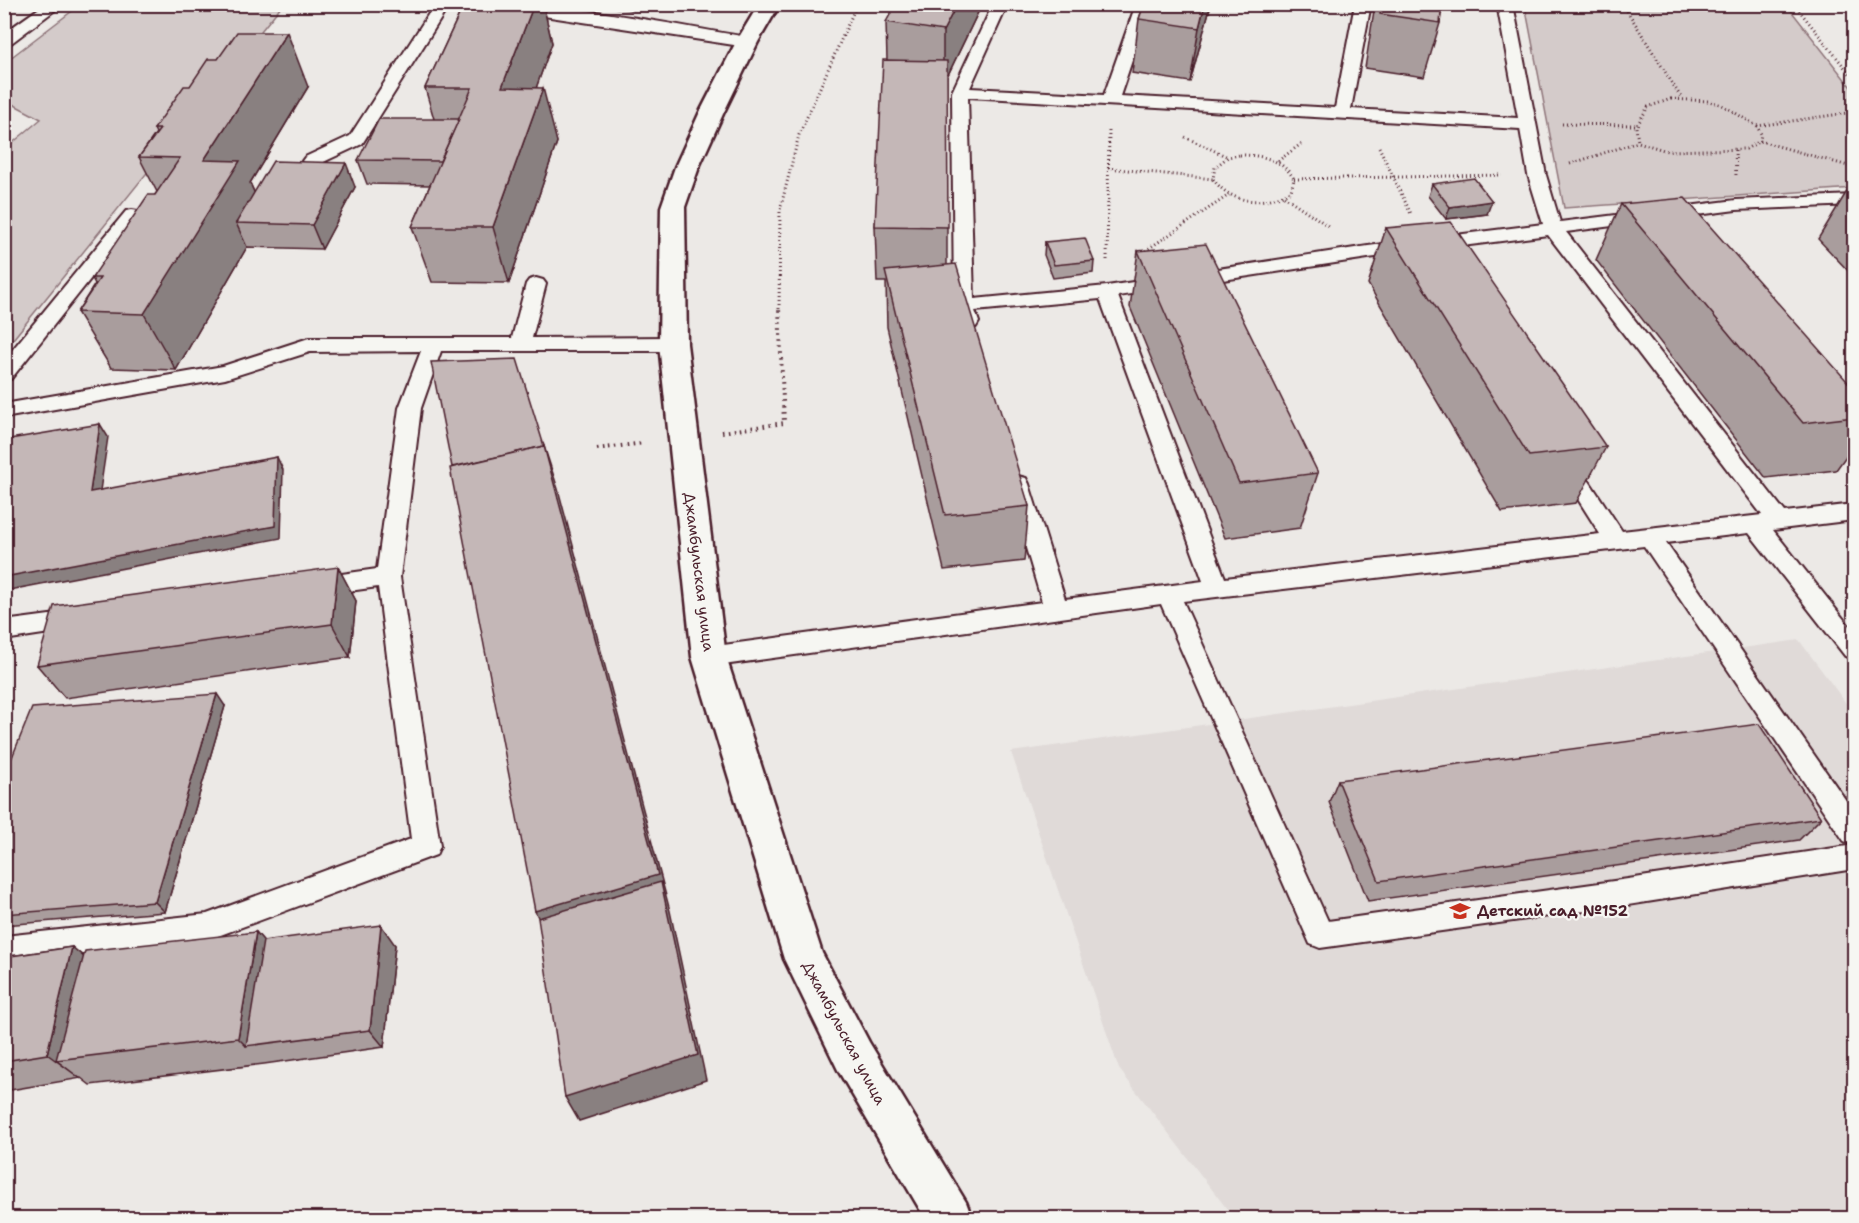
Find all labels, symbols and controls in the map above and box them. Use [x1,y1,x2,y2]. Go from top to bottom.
street label: Джамбульская улица [679,491,719,653]
school or university icon: Детский сад №152 [1448,899,1472,923]
place label: Детский сад №152 [1477,901,1628,921]
street label: Джамбульская улица [798,958,891,1109]

